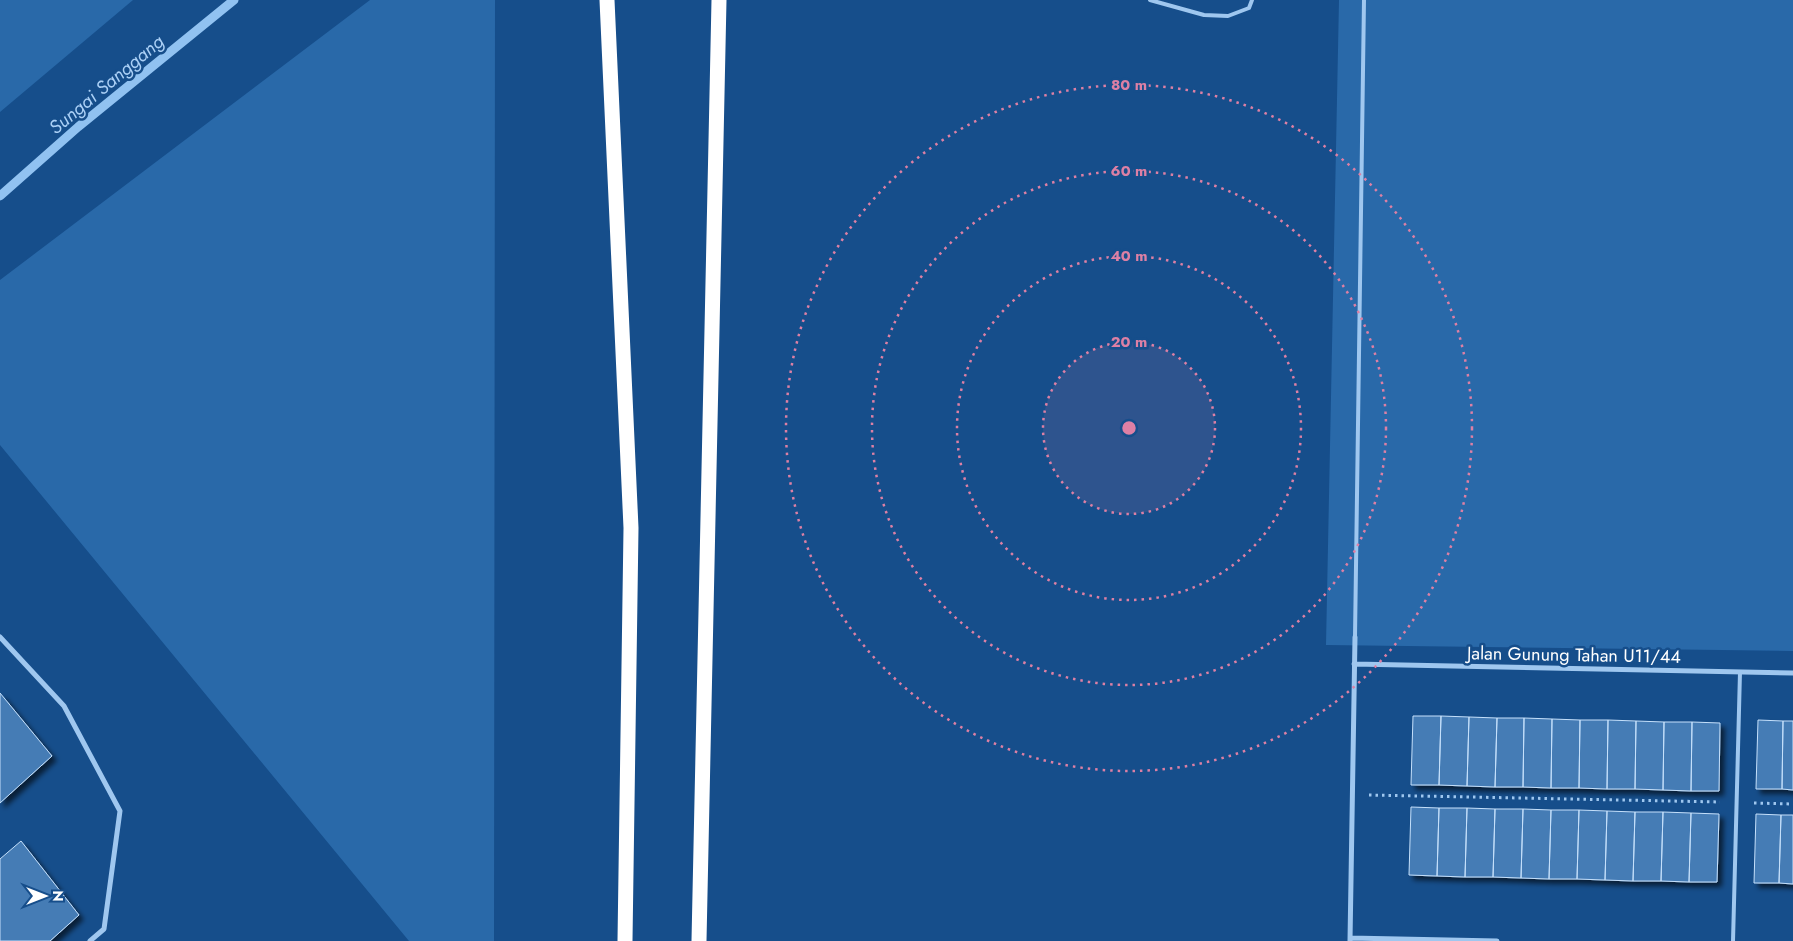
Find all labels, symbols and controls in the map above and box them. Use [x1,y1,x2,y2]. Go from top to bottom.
water label: Sungai Sanggang [43,28,170,141]
text: 80 m [1111,74,1147,96]
text: 60 m [1111,160,1147,182]
text: 40 m [1110,245,1148,267]
text: 20 m [1111,331,1147,353]
centre of rings [1120,419,1138,437]
street label: Jalan Gunung Tahan U11/44 [1465,640,1681,670]
north arrow [20,871,70,921]
text: N [48,890,68,902]

